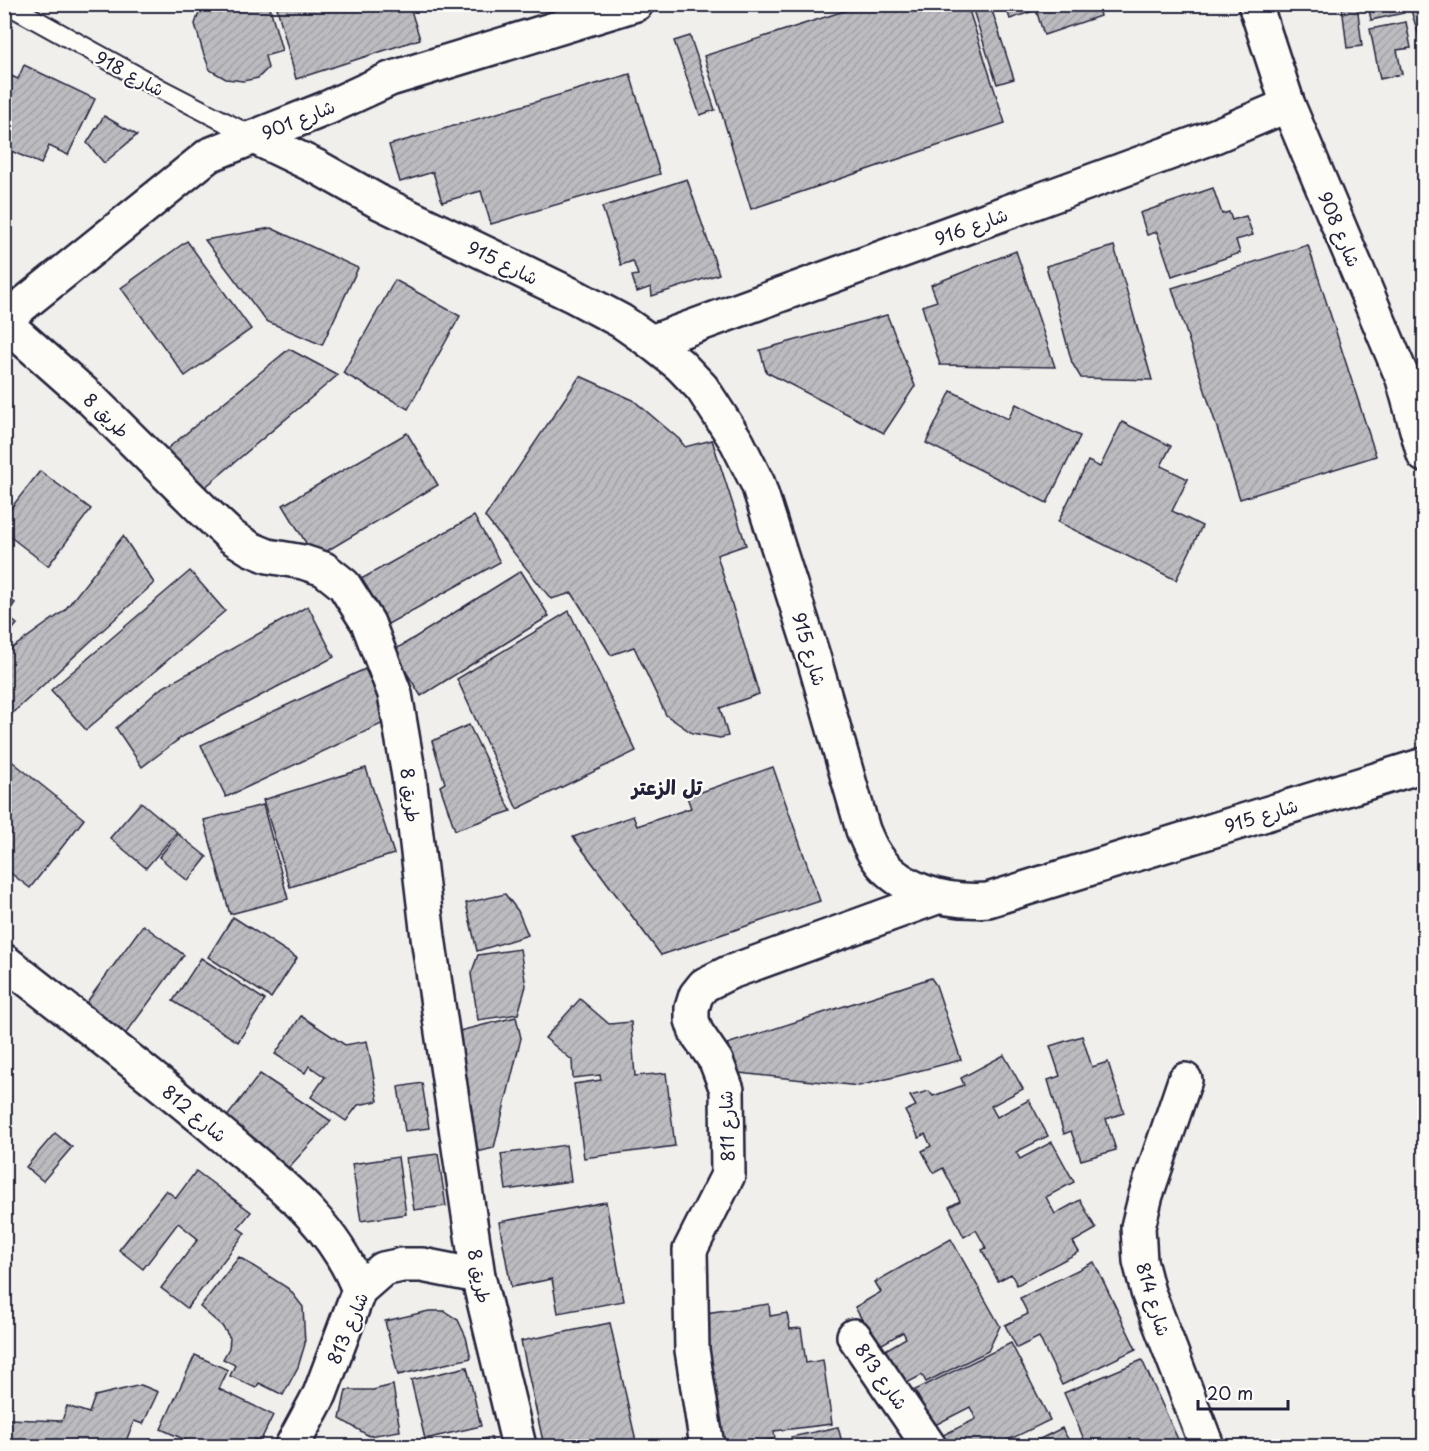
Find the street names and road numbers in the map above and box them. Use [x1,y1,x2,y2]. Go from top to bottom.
street label: شارع 918 [91,44,169,102]
street label: شارع 901 [257,92,339,146]
street label: شارع 908 [1312,187,1368,271]
street label: شارع 916 [931,200,1011,252]
street label: شارع 915 [463,233,543,291]
street label: طريق 8 [78,386,136,444]
street label: شارع 915 [786,609,834,689]
street label: طريق 8 [394,766,428,824]
street label: شارع 915 [1221,791,1301,839]
street label: شارع 812 [157,1078,233,1148]
street label: شارع 811 [711,1090,741,1162]
street label: طريق 8 [462,1246,498,1306]
street label: شارع 814 [1130,1259,1178,1339]
street label: شارع 813 [320,1288,374,1368]
street label: شارع 813 [849,1337,915,1415]

